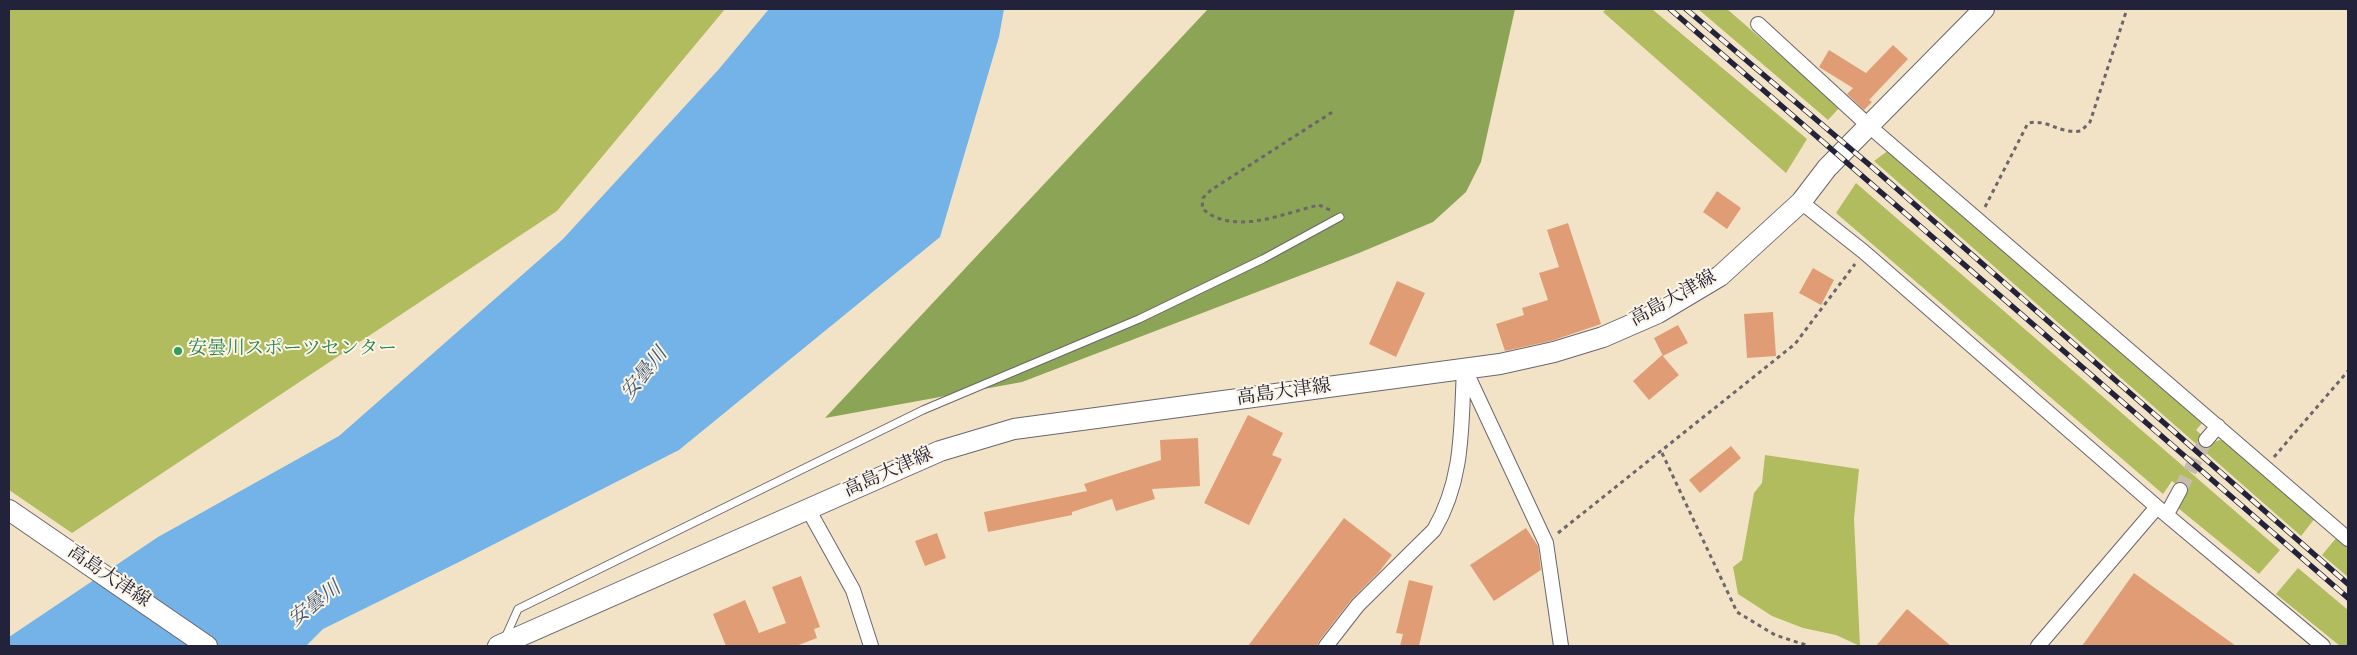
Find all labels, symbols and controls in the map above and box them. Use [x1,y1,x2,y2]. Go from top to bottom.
street label: 高島大津線 [1627,267,1721,333]
place label: 安曇川スポーツセンター [188,340,397,362]
water label: 安曇川 [618,344,674,406]
marker: 安曇川スポーツセンター [172,345,184,357]
street label: 高島大津線 [1235,376,1333,412]
street label: 高島大津線 [841,444,937,504]
street label: 高島大津線 [62,542,154,614]
water label: 安曇川 [285,578,347,634]

